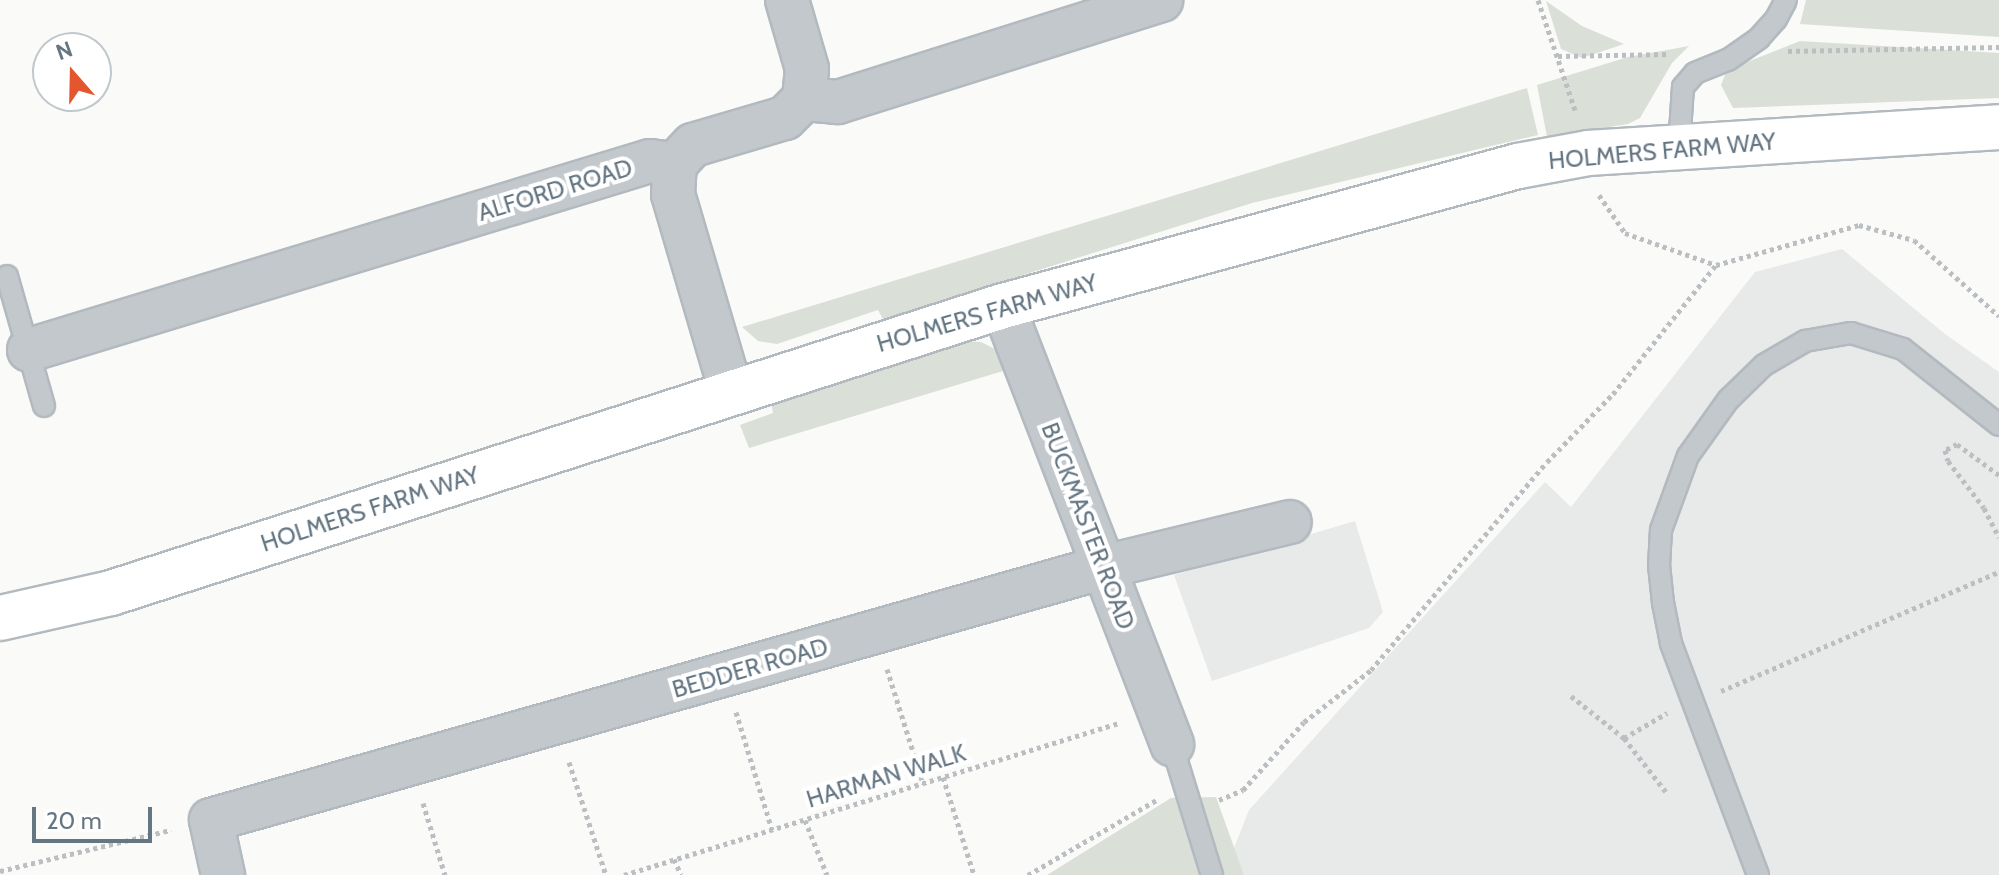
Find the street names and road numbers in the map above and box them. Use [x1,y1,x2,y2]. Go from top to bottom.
street label: HOLMERS FARM WAY [1547,127,1777,175]
street label: ALFORD ROAD [474,153,636,227]
street label: HOLMERS FARM WAY [873,268,1101,358]
street label: BUCKMASTER ROAD [1035,419,1141,633]
street label: HOLMERS FARM WAY [257,460,483,558]
street label: BEDDER ROAD [669,632,831,704]
street label: HARMAN WALK [803,738,969,814]

